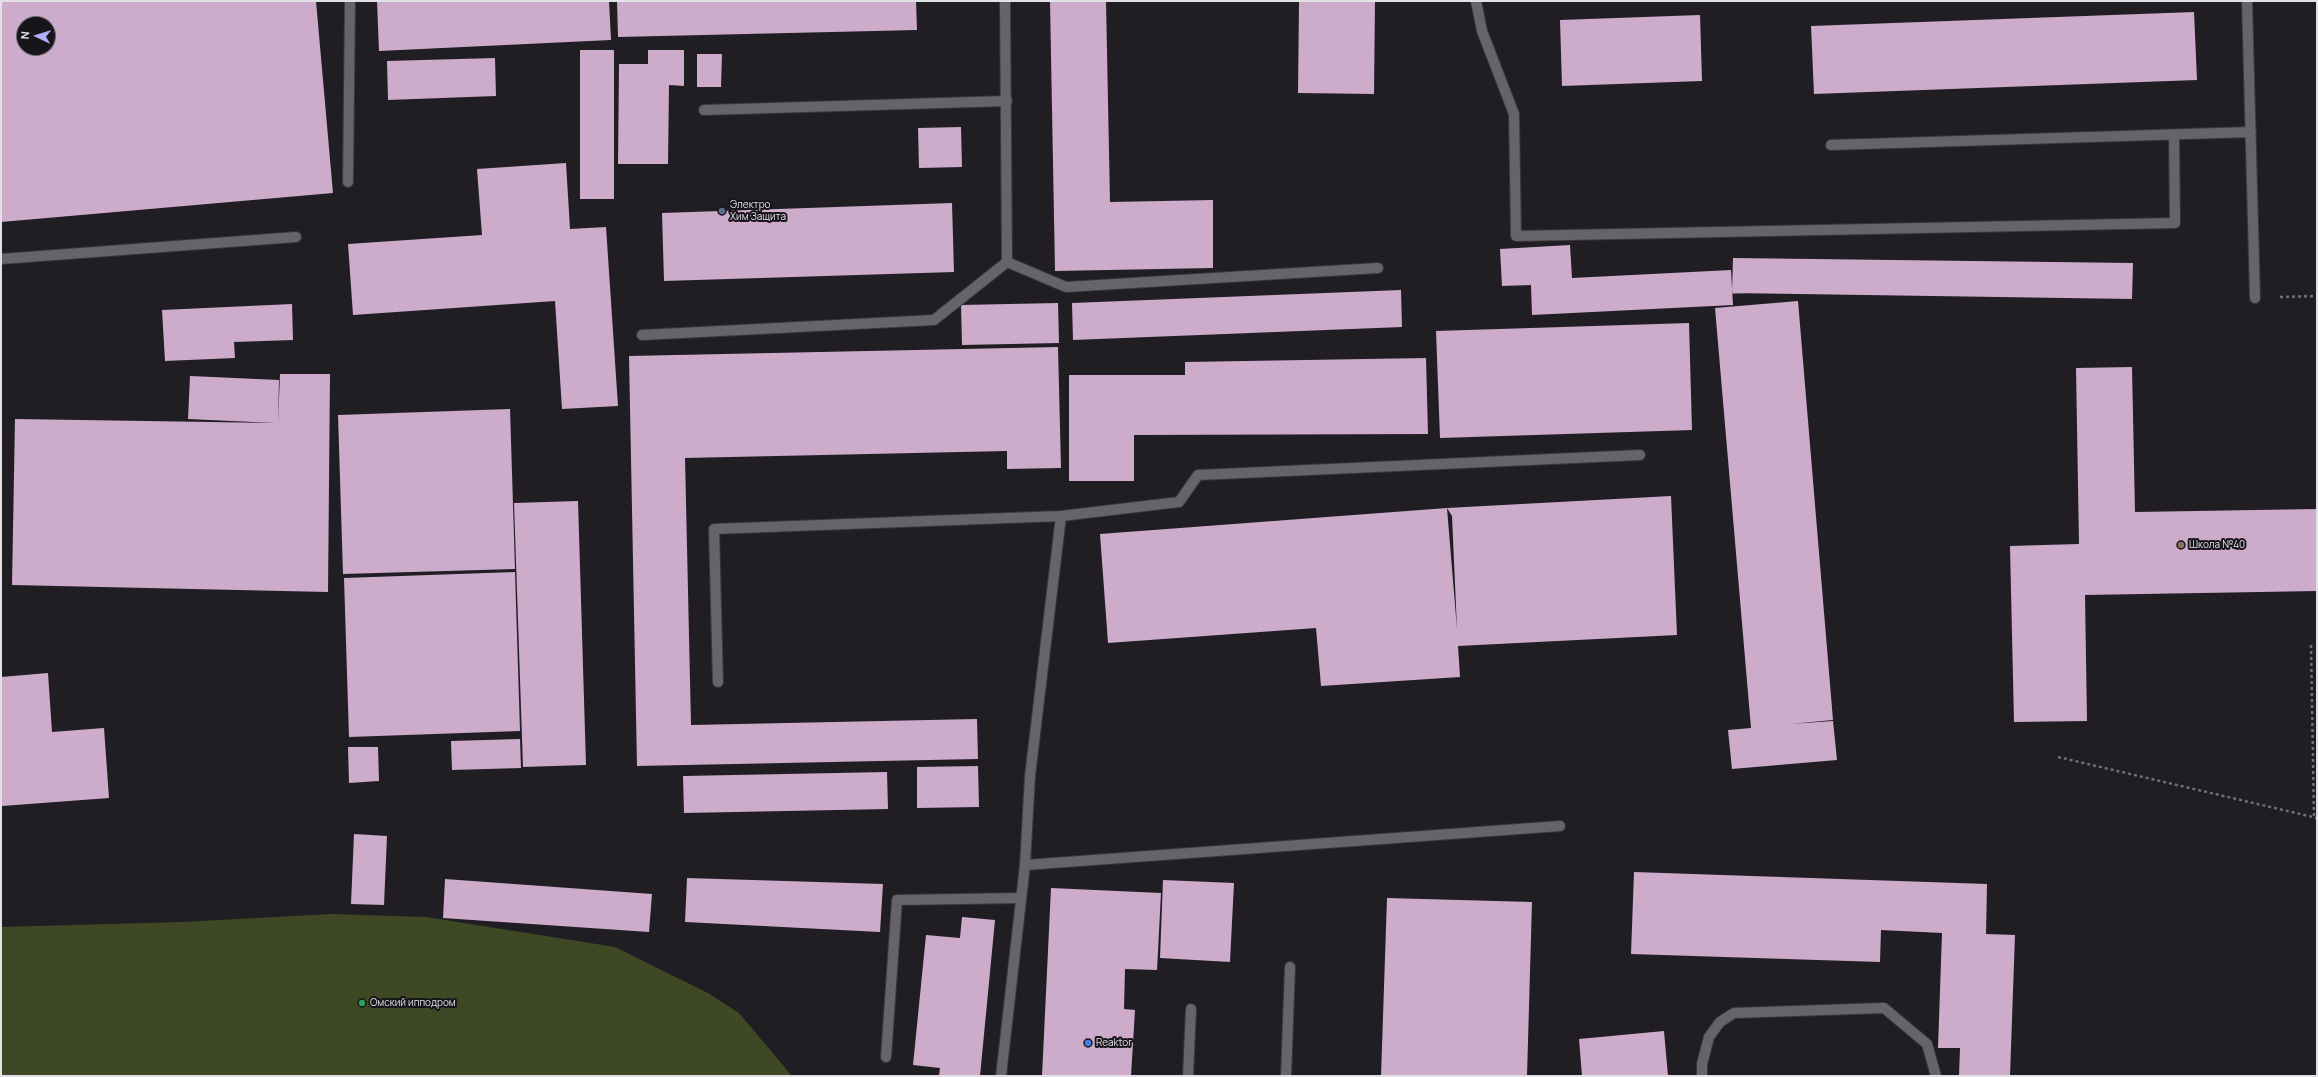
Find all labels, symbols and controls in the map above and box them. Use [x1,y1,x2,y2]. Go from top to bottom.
north arrow [16,16,56,56]
text: N [17,31,32,40]
place label: Электро Хим Защита [730,199,786,222]
marker: Электро Хим Защита [717,206,727,216]
place label: Школа №40 [2189,539,2245,551]
marker: Школа №40 [2176,540,2186,550]
place label: Омский ипподром [370,997,456,1009]
marker: Омский ипподром [357,998,367,1008]
place label: Reaktor [1096,1037,1132,1049]
marker: Reaktor [1083,1038,1093,1048]

